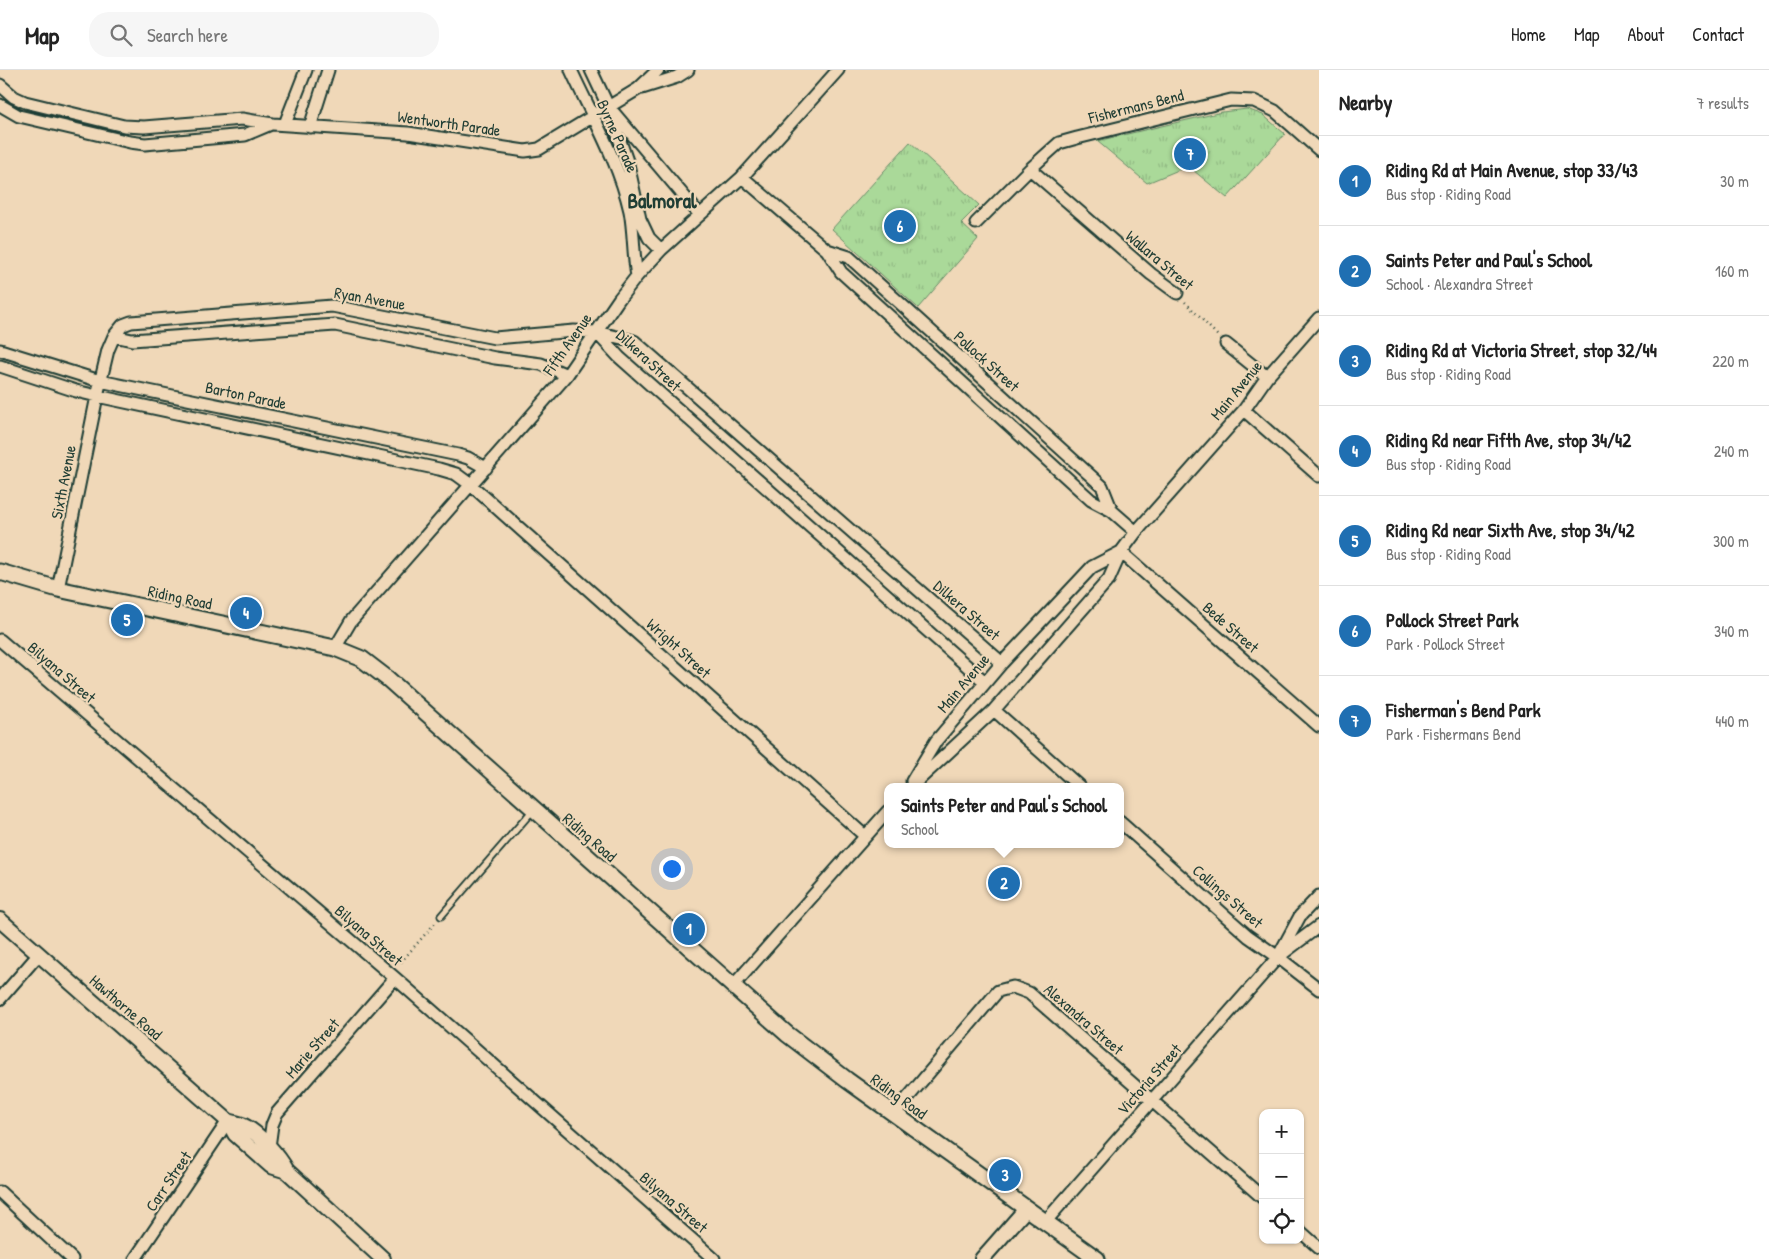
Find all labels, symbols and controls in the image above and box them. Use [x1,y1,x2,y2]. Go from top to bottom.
search box [89,12,439,57]
text: Map [25,19,59,51]
icon: search [107,21,135,49]
text: Search here [147,22,228,48]
text: Home [1511,22,1546,47]
text: Map [1574,22,1599,47]
text: About [1627,22,1664,47]
text: Contact [1692,22,1744,47]
street label: Fishermans Bend [1085,84,1186,129]
text: Nearby [1339,88,1392,117]
text: 7 results [1696,92,1749,114]
street label: Byrne Parade [592,96,644,176]
street label: Wentworth Parade [396,105,503,141]
pin: 7 [1174,135,1206,173]
text: Riding Rd at Main Avenue, stop 33/43 [1386,157,1638,183]
text: 1 [1352,170,1358,192]
text: 30 m [1720,170,1749,192]
text: Bus stop · Riding Road [1386,183,1511,205]
district label: Balmoral [627,186,697,215]
pin: 6 [884,207,916,245]
street label: Wallara Street [1121,225,1199,295]
text: Saints Peter and Paul's School [1386,247,1592,273]
text: 2 [1351,260,1359,282]
text: 160 m [1715,260,1749,282]
text: School · Alexandra Street [1386,273,1533,295]
street label: Ryan Avenue [333,281,408,315]
street label: Fifth Avenue [537,308,597,381]
street label: Dilkera Street [612,324,687,396]
street label: Pollock Street [949,326,1025,397]
text: Riding Rd at Victoria Street, stop 32/44 [1386,337,1657,363]
text: 3 [1351,350,1359,372]
text: 220 m [1712,350,1749,372]
street label: Main Avenue [1205,355,1267,424]
text: Bus stop · Riding Road [1386,363,1511,385]
street label: Barton Parade [203,376,289,414]
text: Riding Rd near Fifth Ave, stop 34/42 [1386,427,1631,453]
text: 4 [1352,440,1358,462]
text: 240 m [1714,440,1749,462]
street label: Sixth Avenue [45,443,81,521]
text: Bus stop · Riding Road [1386,453,1511,475]
text: Riding Rd near Sixth Ave, stop 34/42 [1386,517,1634,543]
text: 5 [1352,530,1358,552]
text: 300 m [1713,530,1749,552]
text: Bus stop · Riding Road [1386,543,1511,565]
street label: Dilkera Street [929,575,1005,645]
street label: Riding Road [146,579,214,615]
pin: 4 [230,594,262,632]
street label: Bede Street [1198,596,1264,658]
pin: 5 [111,601,143,639]
text: Pollock Street Park [1386,607,1519,633]
street label: Wright Street [642,613,716,683]
text: 6 [1352,620,1358,642]
text: 340 m [1714,620,1749,642]
text: Park · Pollock Street [1386,633,1505,655]
street label: Bilyana Street [23,636,101,708]
street label: Main Avenue [932,648,995,717]
text: Fisherman's Bend Park [1386,697,1541,723]
text: 7 [1351,710,1359,732]
text: 440 m [1715,710,1749,732]
text: Park · Fishermans Bend [1386,723,1521,745]
popup [884,783,1124,848]
text: Saints Peter and Paul's School [901,792,1107,818]
street label: Riding Road [558,807,622,867]
text: School [901,818,938,840]
your location [659,856,685,882]
street label: Collings Street [1188,859,1268,933]
pin: 2 [988,864,1020,902]
street label: Bilyana Street [330,899,408,971]
pin: 1 [673,910,705,948]
street label: Hawthorne Road [85,969,167,1045]
street label: Alexandra Street [1040,978,1129,1060]
street label: Marie Street [280,1013,345,1083]
street label: Victoria Street [1112,1038,1186,1119]
street label: Riding Road [866,1068,932,1124]
map controls [1259,1109,1304,1244]
button: + [1259,1109,1304,1154]
street label: Carr Street [140,1146,196,1215]
button: − [1259,1154,1304,1199]
pin: 3 [989,1156,1021,1194]
street label: Bilyana Street [635,1166,713,1238]
button: locate [1259,1199,1304,1244]

